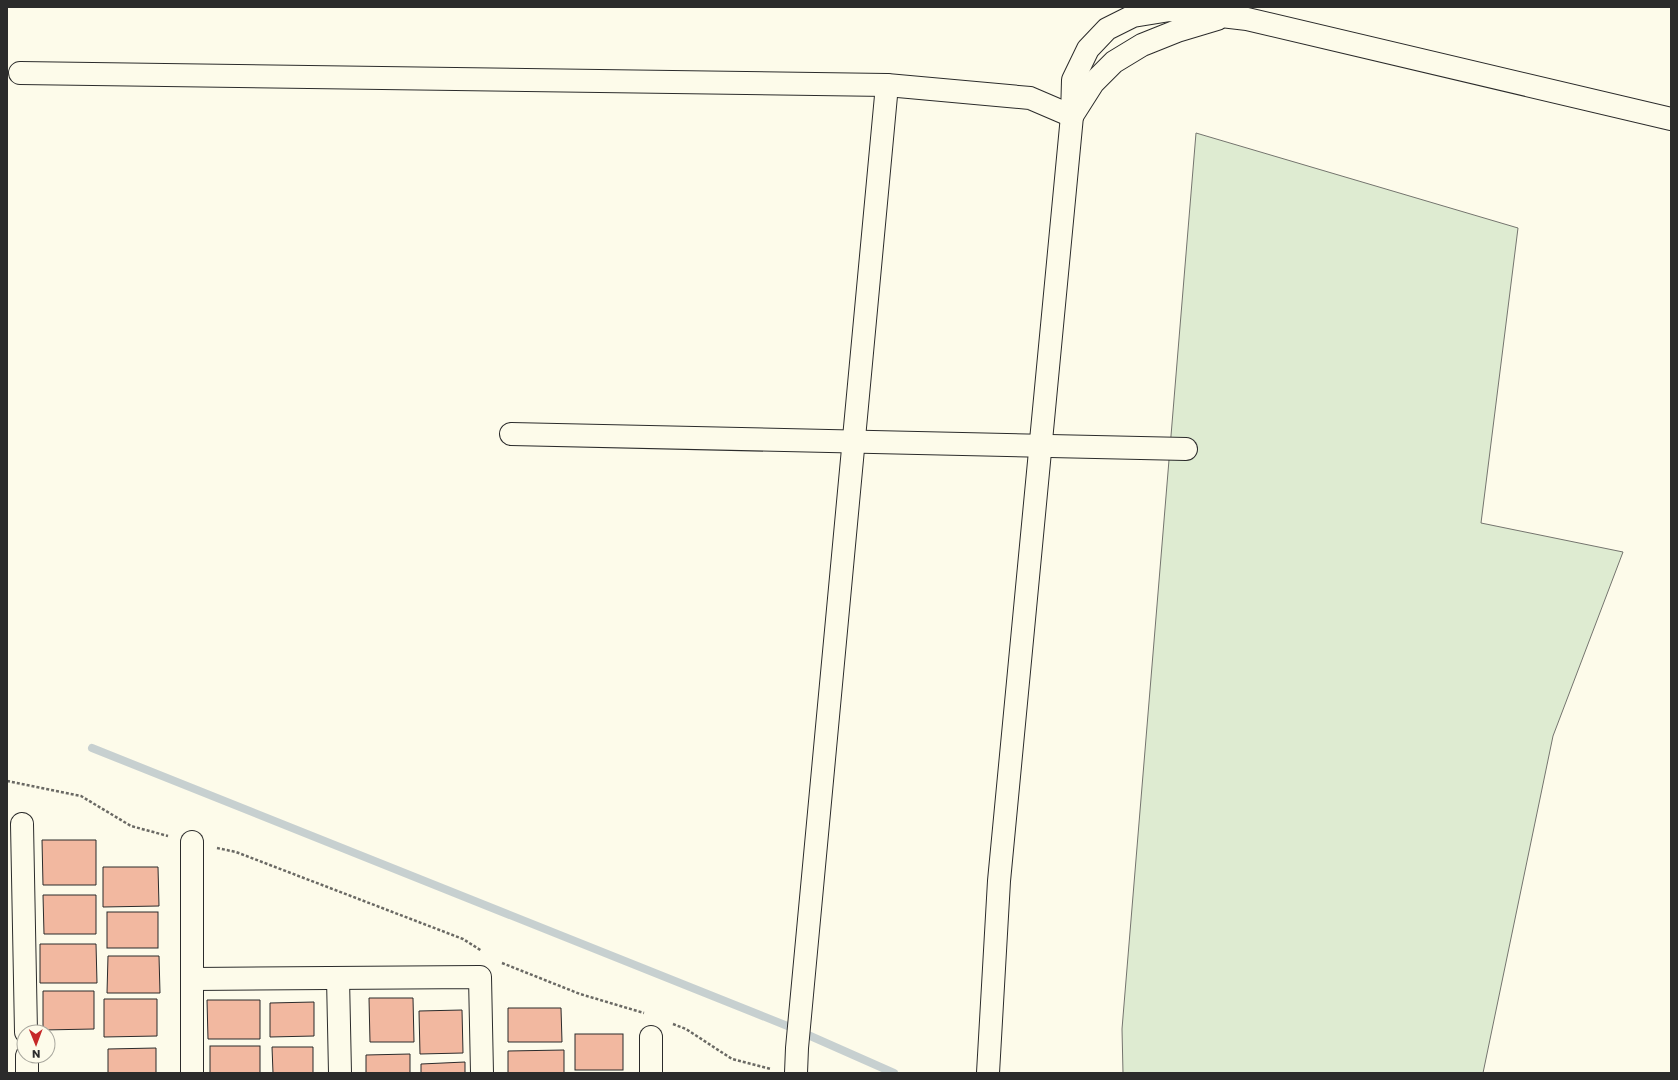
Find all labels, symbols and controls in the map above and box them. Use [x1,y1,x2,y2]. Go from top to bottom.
north arrow [16,1024,56,1064]
text: N [32,1046,40,1062]

